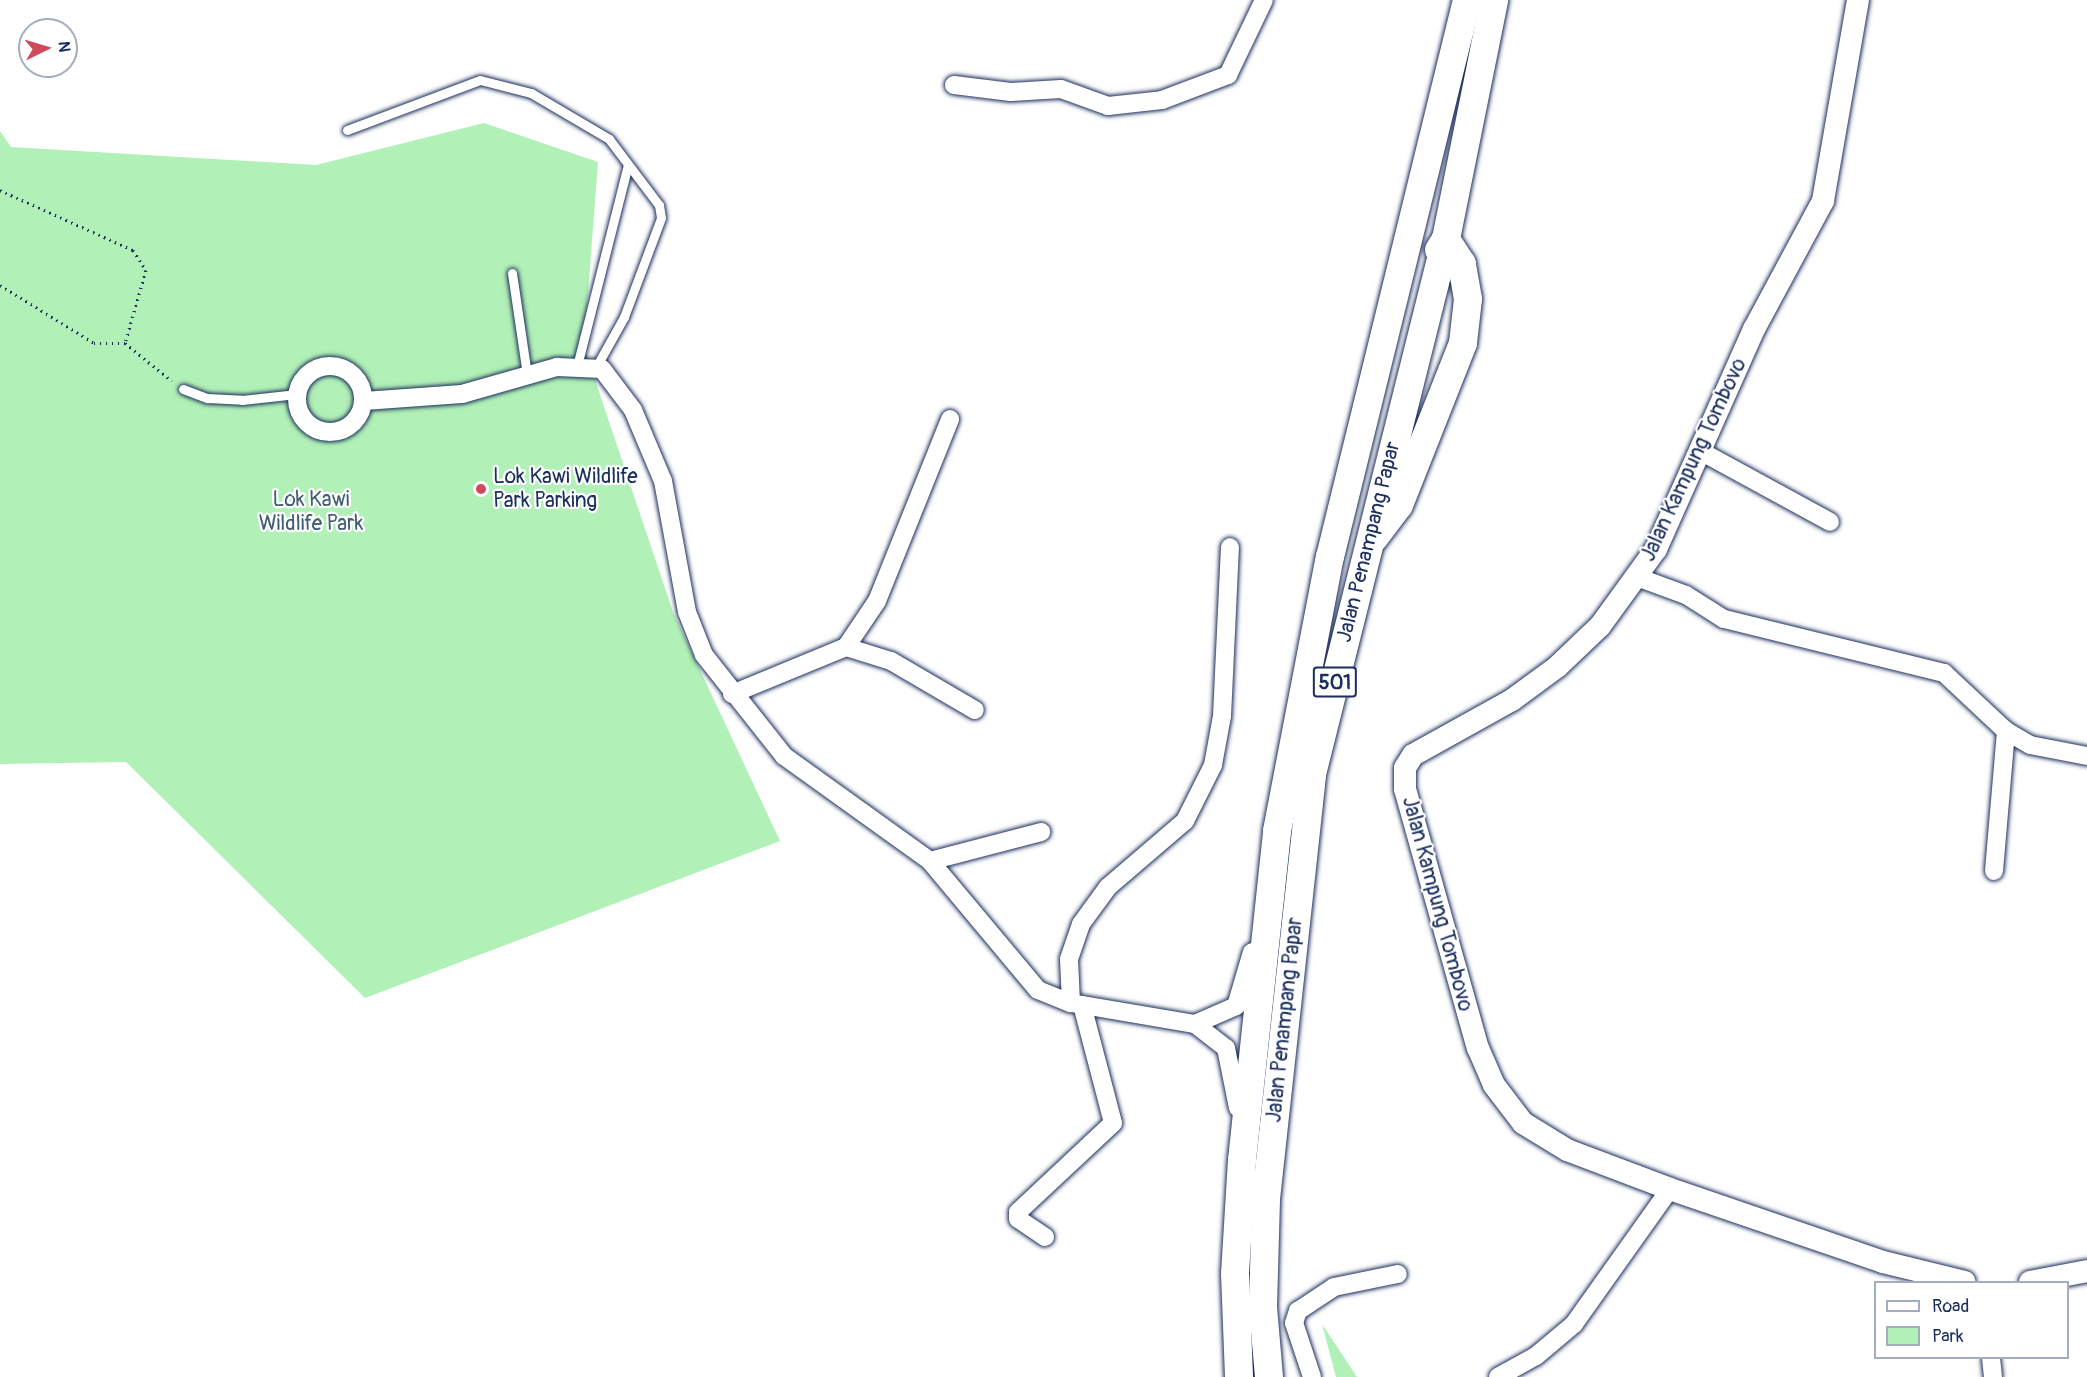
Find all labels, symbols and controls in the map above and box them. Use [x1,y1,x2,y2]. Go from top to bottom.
north arrow [18,18,78,78]
text: N [54,40,74,53]
street label: Jalan Kampung Tombovo [1636,354,1752,566]
street label: Jalan Penampang Papar [1332,439,1406,645]
place label: Lok Kawi Wildlife Park Parking [493,464,638,514]
marker: Lok Kawi Wildlife Park Parking [474,482,488,496]
park label: Lok Kawi Wildlife Park [259,487,363,537]
road number: 501 [1312,665,1358,699]
street label: Jalan Kampung Tombovo [1396,794,1478,1014]
street label: Jalan Penampang Papar [1262,916,1308,1124]
legend [1874,1281,2069,1359]
text: Road [1932,1295,1969,1318]
text: Park [1932,1325,1964,1348]

